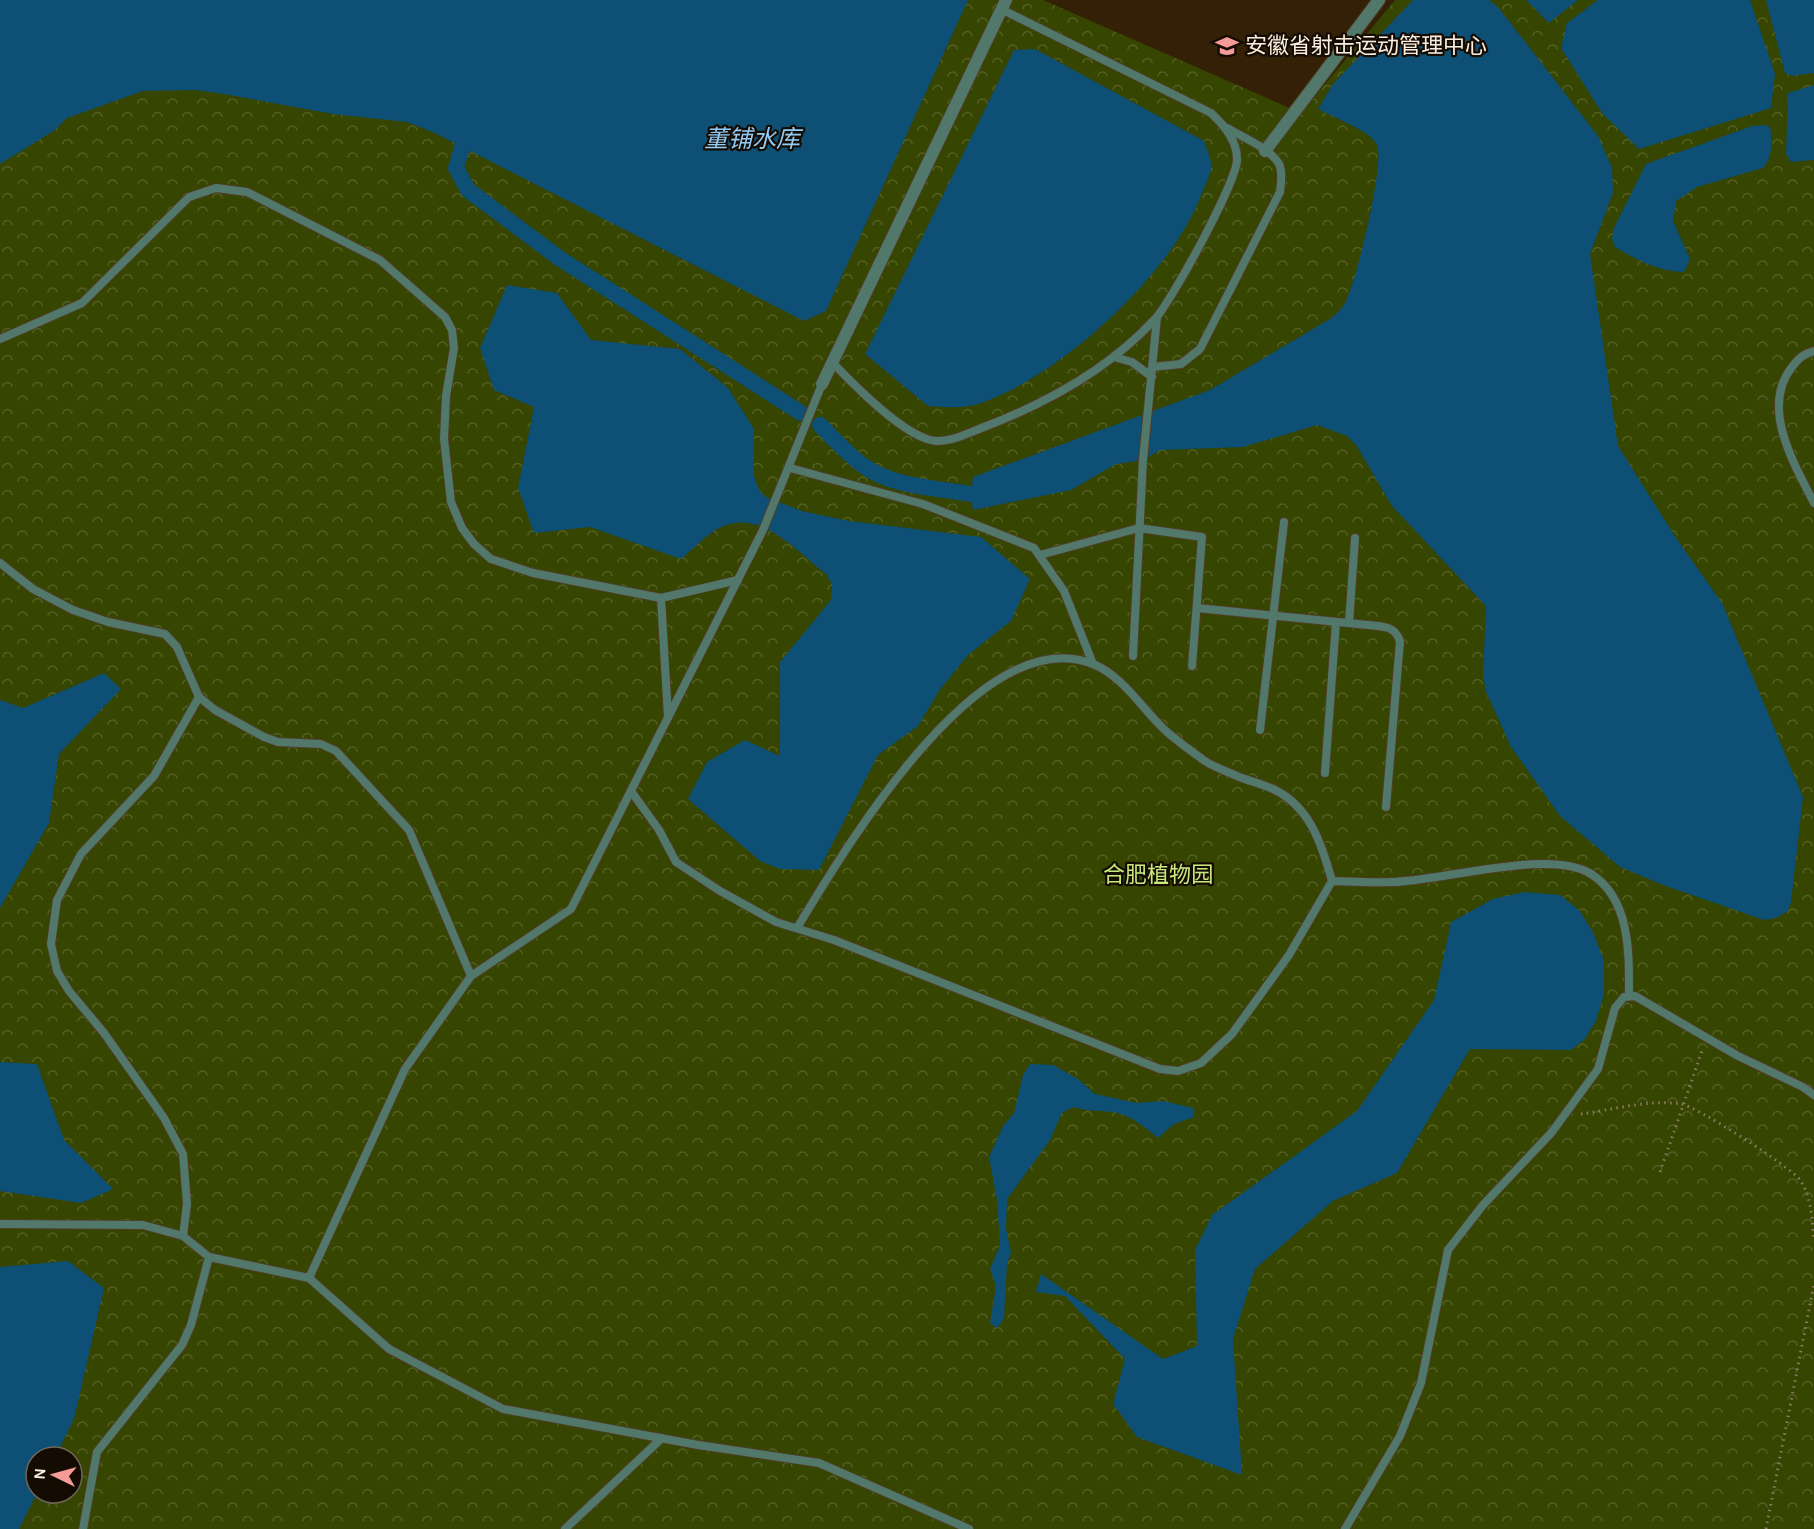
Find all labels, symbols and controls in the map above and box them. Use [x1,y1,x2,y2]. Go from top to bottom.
school or university icon: 安徽省射击运动管理中心 [1214,33,1240,59]
place label: 安徽省射击运动管理中心 [1245,33,1487,59]
water label: 董铺水库 [704,125,804,153]
park label: 合肥植物园 [1103,862,1213,888]
north arrow [24,1445,84,1505]
text: N [30,1467,50,1480]

